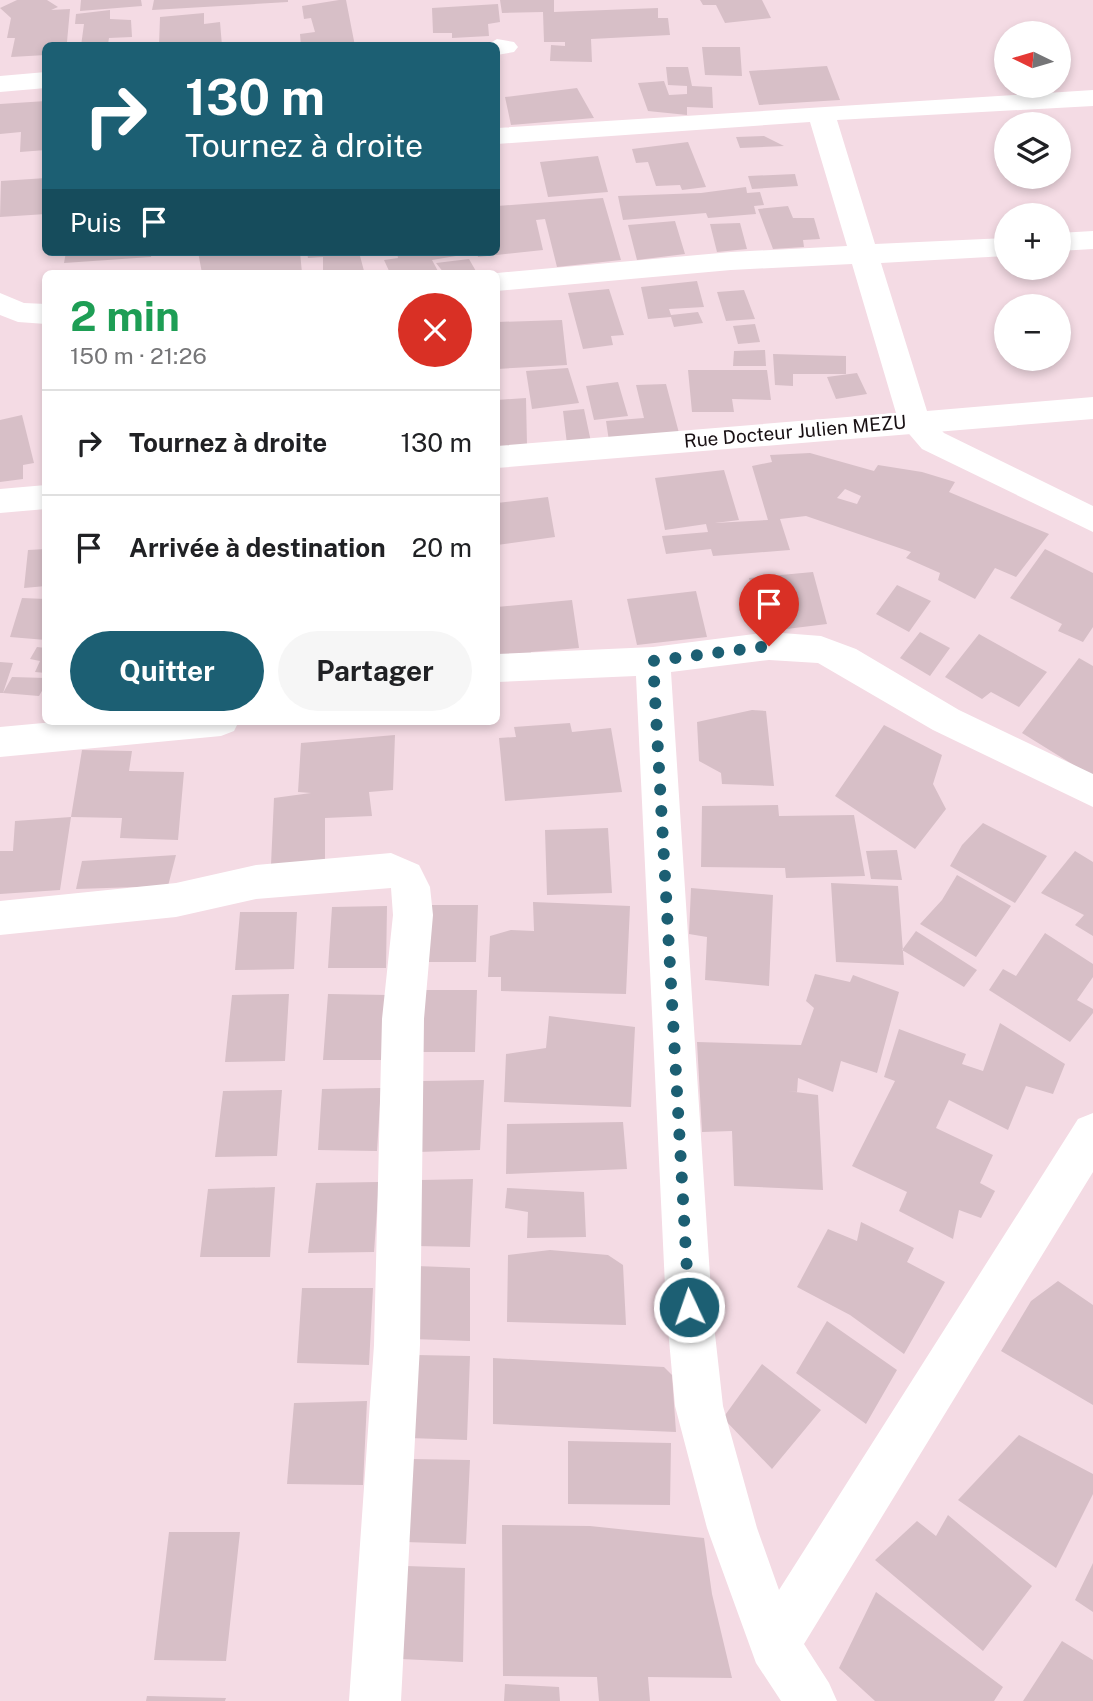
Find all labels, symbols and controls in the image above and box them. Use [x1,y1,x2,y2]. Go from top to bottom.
north arrow [994,21,1071,98]
map controls [994,21,1071,371]
text: 130 m [185,68,325,126]
icon: right [70,70,161,161]
button: layers [994,112,1071,189]
text: Tournez à droite [185,127,423,164]
icon: arrive [135,203,173,241]
button: + [994,203,1071,280]
text: Puis [70,207,121,238]
text: 2 min [70,291,180,340]
button: close [398,293,472,367]
button: − [994,294,1071,371]
text: 150 m · 21:26 [70,342,207,369]
street label: Rue Docteur Julien MEZU [683,410,907,452]
icon: right [70,424,108,462]
text: Tournez à droite [129,427,327,458]
text: 130 m [400,427,472,458]
icon: arrive [70,529,108,567]
text: Arrivée à destination [129,532,386,563]
text: 20 m [412,532,472,563]
pin [739,574,799,646]
icon: arrive [750,585,788,623]
button: Quitter [70,631,264,711]
button: Partager [278,631,472,711]
position arrow [652,1270,726,1344]

